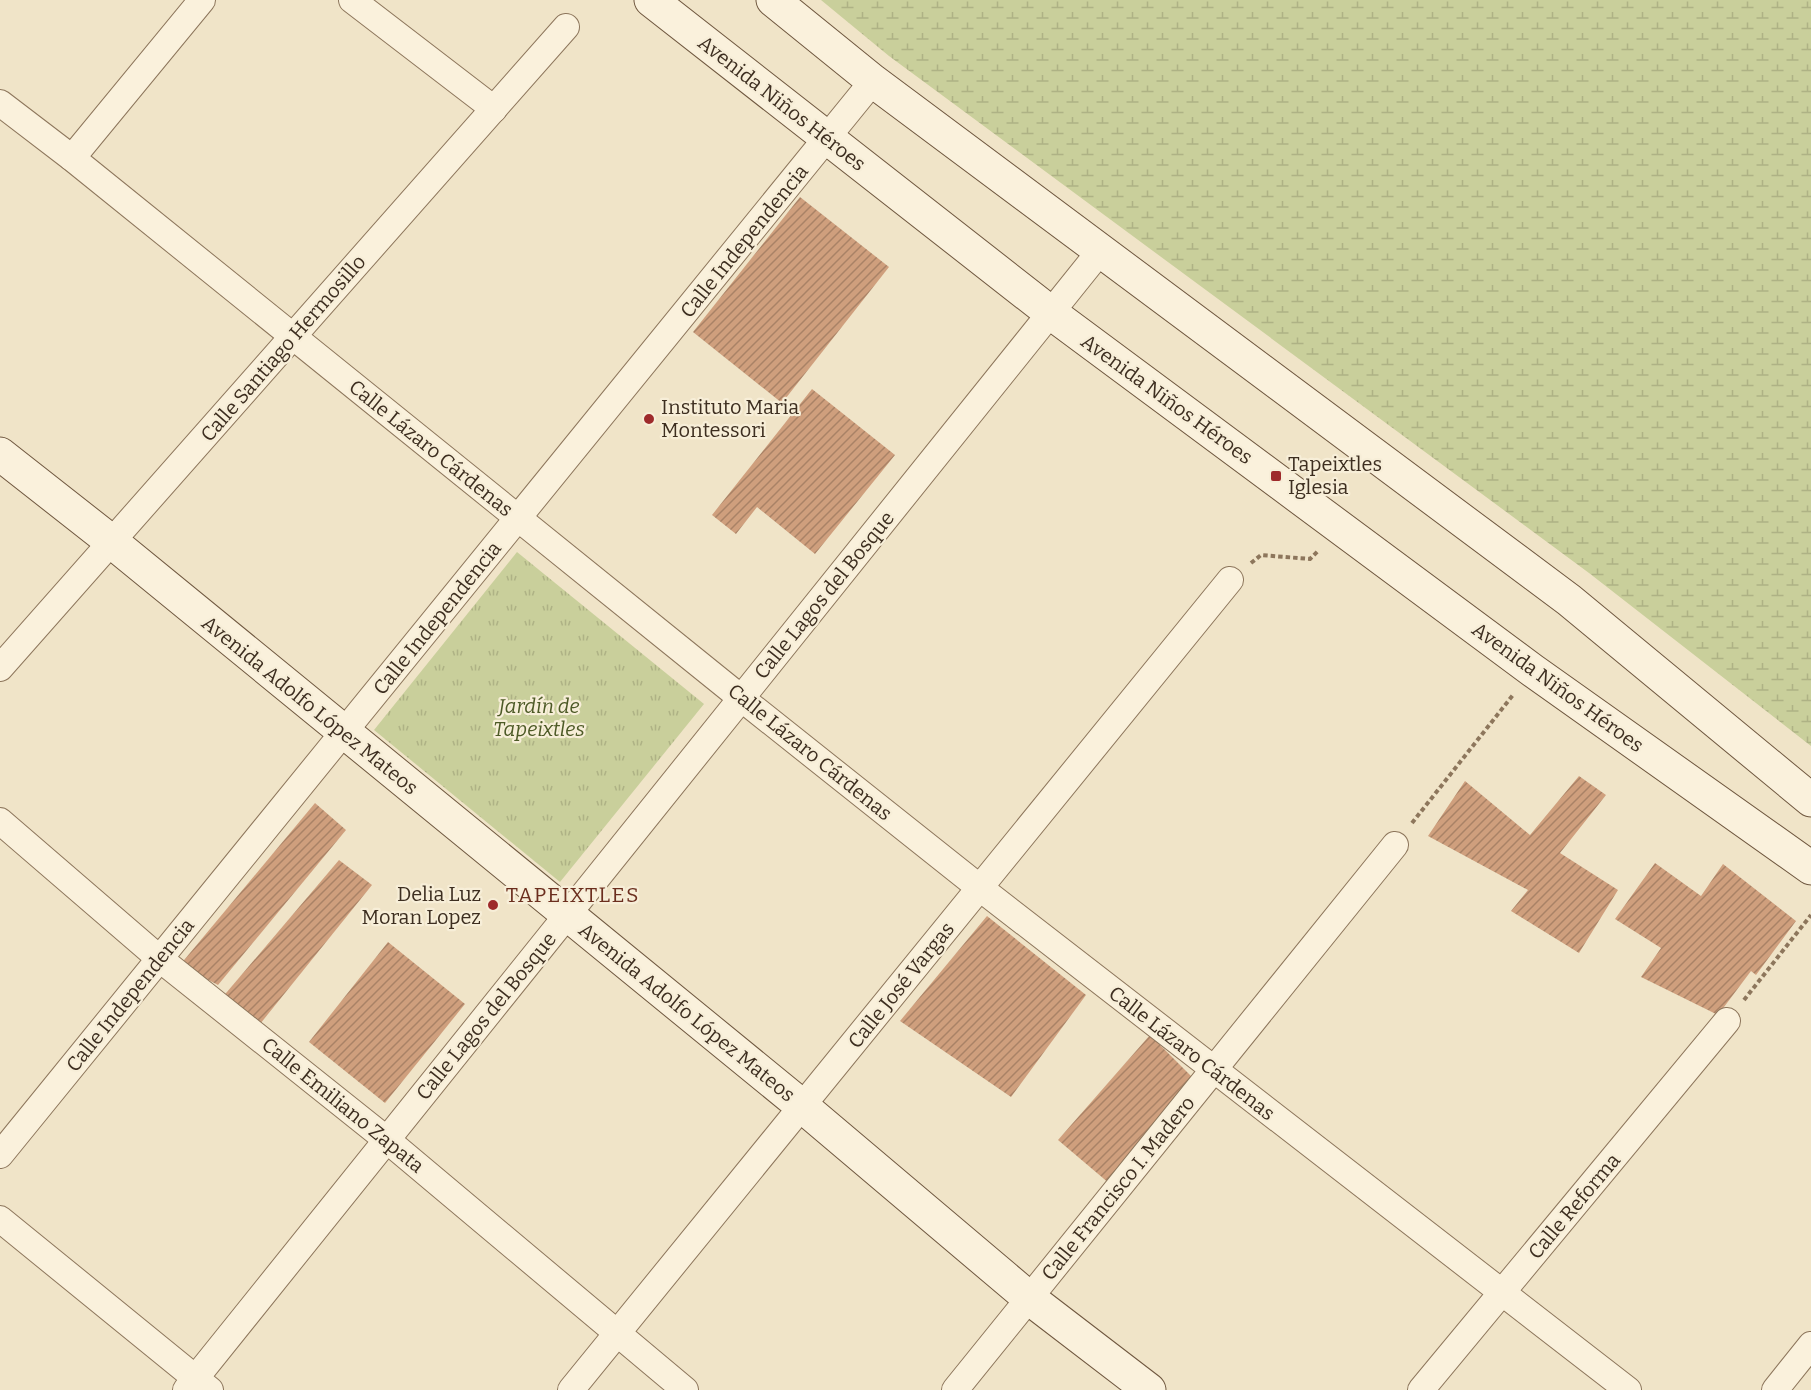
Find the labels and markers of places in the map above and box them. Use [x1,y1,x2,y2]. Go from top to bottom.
place label: Instituto Maria Montessori [661,395,799,442]
marker: Instituto Maria Montessori [642,412,656,426]
place label: Tapeixtles Iglesia [1288,452,1382,499]
marker: Tapeixtles Iglesia [1269,469,1283,483]
place label: Delia Luz Moran Lopez [361,882,481,929]
marker: Delia Luz Moran Lopez [486,898,500,912]

